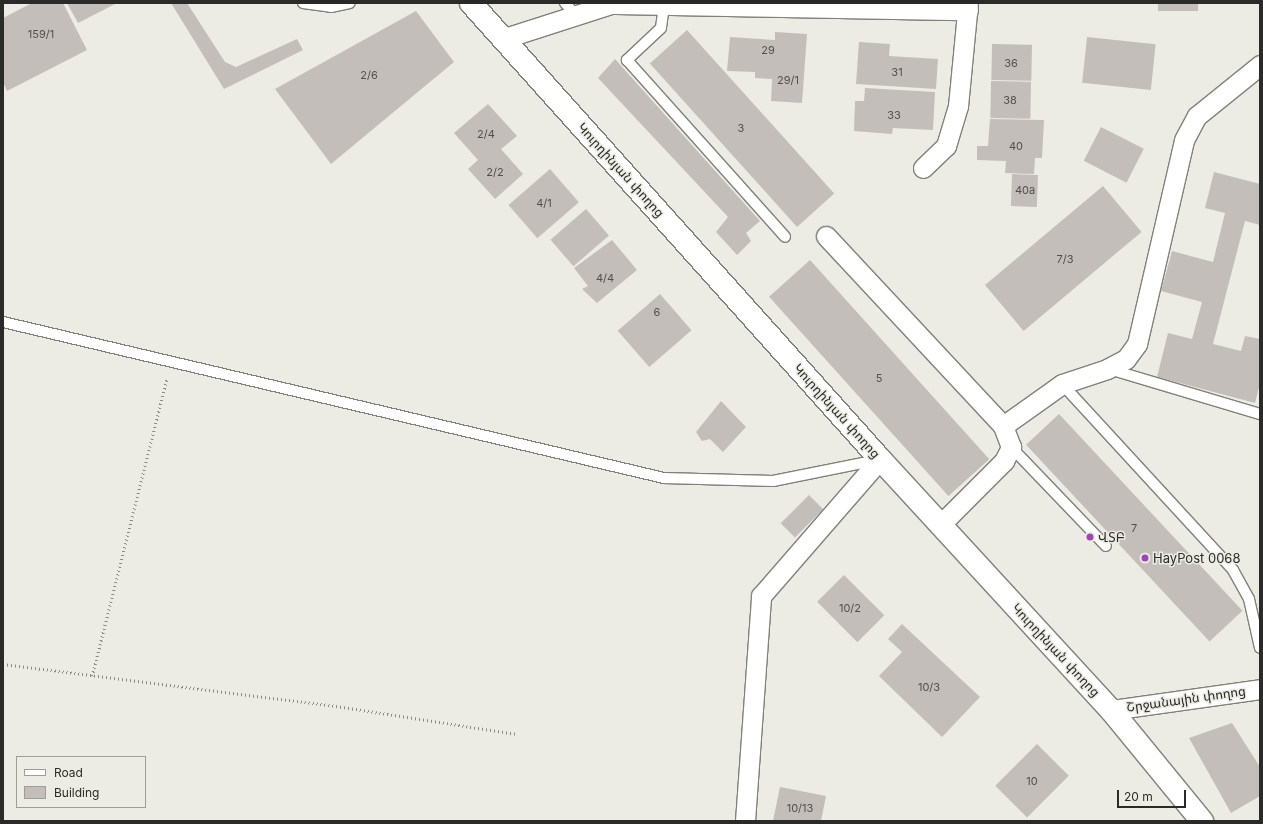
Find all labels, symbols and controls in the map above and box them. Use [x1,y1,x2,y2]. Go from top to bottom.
house number: 159/1 [28,27,54,41]
house number: 29 [761,43,775,57]
house number: 36 [1004,56,1018,70]
house number: 31 [891,65,903,79]
house number: 2/6 [360,68,378,82]
house number: 29/1 [777,73,799,87]
house number: 38 [1003,93,1017,107]
house number: 33 [887,108,901,122]
street label: Կուրղինյան փողոց [574,119,668,221]
house number: 3 [738,121,744,135]
house number: 2/4 [477,127,495,141]
house number: 40 [1009,139,1023,153]
house number: 2/2 [486,165,504,179]
house number: 40a [1015,183,1035,197]
house number: 4/1 [536,196,552,210]
house number: 7/3 [1057,252,1073,266]
house number: 4/4 [596,271,614,285]
house number: 6 [654,305,660,319]
street label: Կուրղինյան փողոց [790,360,884,462]
house number: 5 [876,371,882,385]
house number: 7 [1131,521,1137,535]
place label: ՎՏԲ [1098,529,1125,545]
marker: ՎՏԲ [1085,532,1095,542]
place label: HayPost 0068 [1153,550,1240,566]
marker: HayPost 0068 [1140,553,1150,563]
street label: Կուրղինյան փողոց [1009,600,1103,700]
house number: 10/2 [839,601,861,615]
house number: 10/3 [918,680,940,694]
street label: Շրջանային փողոց [1125,683,1247,715]
legend [16,756,146,808]
text: Road [54,765,83,780]
house number: 10 [1026,774,1038,788]
scale bar [1119,782,1188,808]
text: Building [54,785,99,800]
text: 20 m [1124,789,1153,804]
house number: 10/13 [787,801,813,815]

